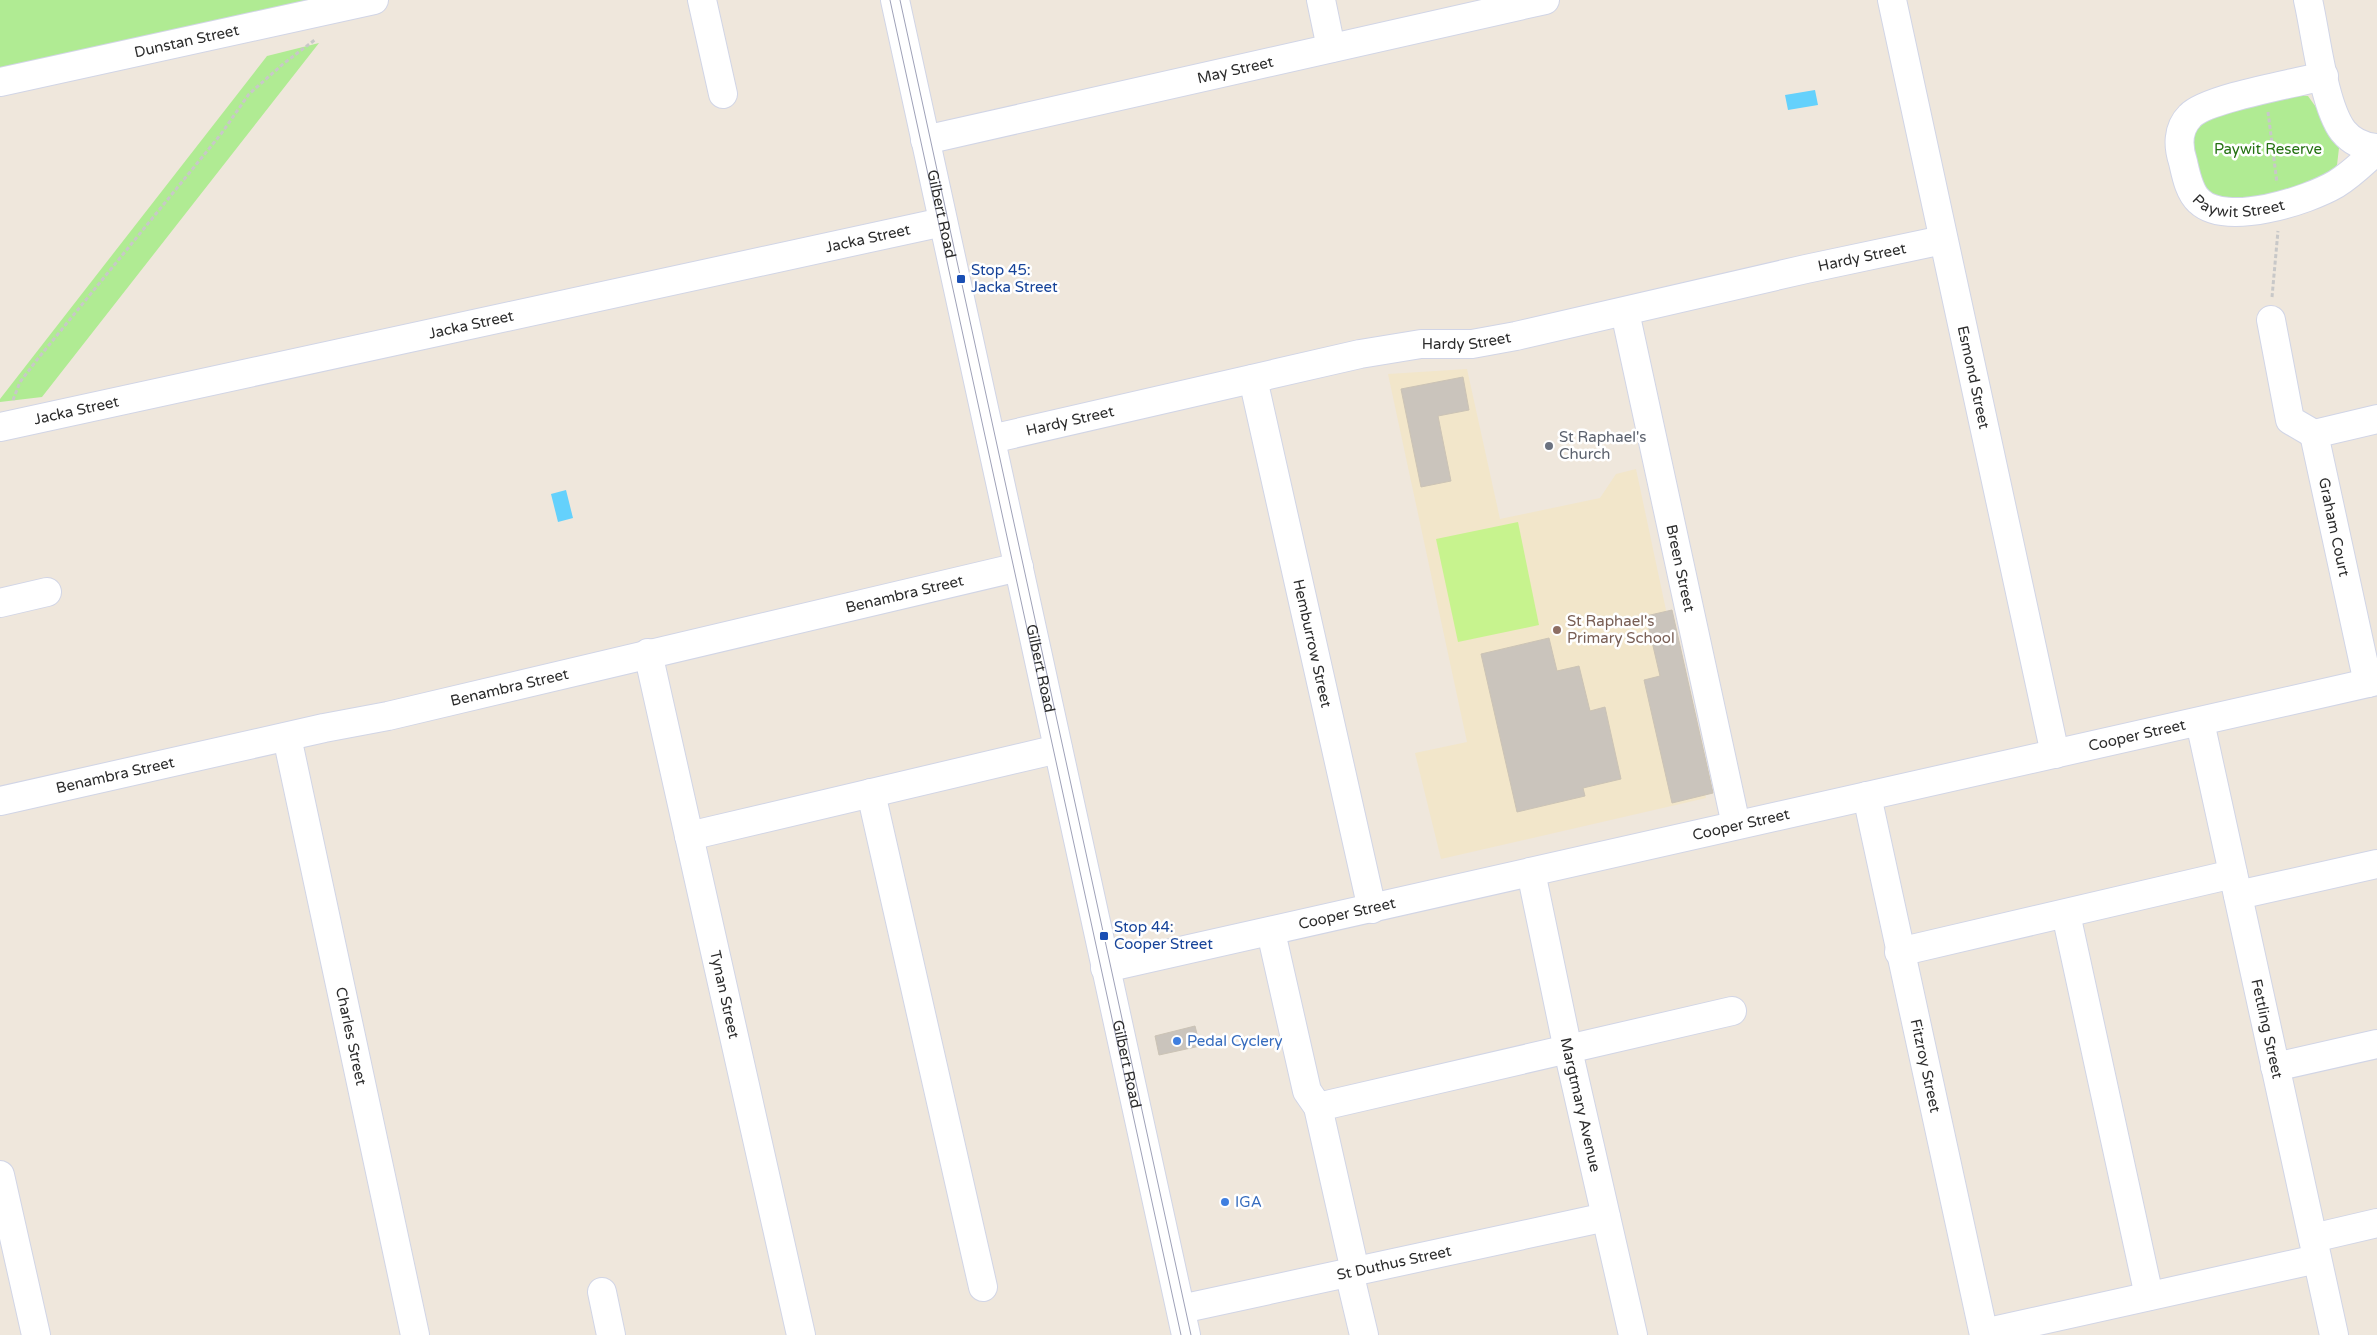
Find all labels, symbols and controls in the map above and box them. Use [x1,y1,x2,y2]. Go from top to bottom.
street label: Dunstan Street [133,21,241,61]
street label: May Street [1195,53,1275,87]
park label: Paywit Reserve [2214,140,2322,158]
street label: Gilbert Road [923,168,960,260]
street label: Paywit Street [2189,191,2287,221]
street label: Jacka Street [823,220,912,256]
street label: Hardy Street [1816,239,1908,275]
place label: Stop 45: Jacka Street [971,261,1058,296]
marker: Stop 45: Jacka Street [955,273,967,285]
street label: Jacka Street [427,307,516,343]
street label: Esmond Street [1954,324,1994,431]
street label: Hardy Street [1422,328,1513,353]
street label: Jacka Street [32,392,121,428]
street label: Hardy Street [1024,402,1116,440]
place label: St Raphael's Church [1559,428,1646,463]
marker: St Raphael's Church [1543,440,1555,452]
street label: Graham Court [2315,476,2353,578]
street label: Breen Street [1662,523,1699,614]
street label: Benambra Street [844,571,966,617]
street label: Hemburrow Street [1289,578,1336,710]
place label: St Raphael's Primary School [1567,612,1675,647]
street label: Gilbert Road [1022,622,1059,714]
marker: St Raphael's Primary School [1551,624,1563,636]
street label: Benambra Street [449,665,570,710]
street label: Cooper Street [2087,715,2188,755]
street label: Benambra Street [54,753,176,797]
street label: Cooper Street [1691,805,1792,844]
street label: Cooper Street [1297,894,1397,933]
place label: Stop 44: Cooper Street [1114,918,1213,953]
marker: Stop 44: Cooper Street [1098,930,1110,942]
street label: Tynan Street [706,949,743,1040]
street label: Fettling Street [2247,977,2287,1080]
street label: Charles Street [332,985,370,1087]
street label: Fitzroy Street [1907,1017,1945,1114]
street label: Gilbert Road [1109,1018,1145,1110]
place label: Pedal Cyclery [1187,1032,1283,1050]
marker: Pedal Cyclery [1171,1035,1183,1047]
street label: Margtmary Avenue [1557,1036,1605,1174]
place label: IGA [1235,1193,1262,1211]
marker: IGA [1219,1196,1231,1208]
street label: St Duthus Street [1335,1242,1453,1284]

